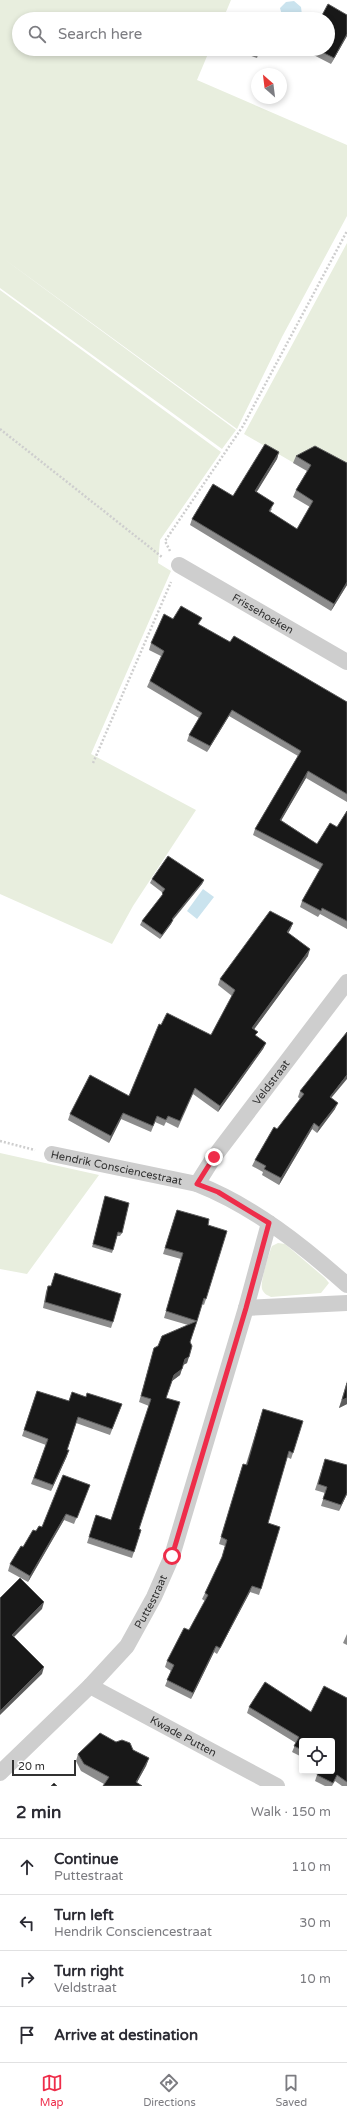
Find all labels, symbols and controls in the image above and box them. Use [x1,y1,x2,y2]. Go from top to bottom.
search box [12,12,335,56]
icon: search [26,23,48,45]
text: Search here [58,25,142,43]
north arrow [251,68,287,104]
street label: Frissehoeken [230,591,296,637]
street label: Veldstraat [250,1057,293,1107]
street label: Hendrik Consciencestraat [50,1148,183,1188]
route end [205,1148,223,1166]
route start [163,1547,181,1565]
street label: Puttestraat [132,1573,170,1631]
street label: Kwade Putten [148,1713,219,1760]
map controls [299,1738,335,1774]
button: locate [299,1738,335,1774]
scale bar [12,1758,76,1777]
text: 20 m [18,1760,45,1773]
text: 2 min [16,1802,61,1823]
text: Walk · 150 m [251,1804,331,1820]
text: Continue [54,1850,118,1868]
icon: ahead [16,1856,38,1878]
text: 110 m [291,1859,331,1875]
text: Puttestraat [54,1868,123,1884]
text: Turn left [54,1906,114,1924]
icon: left [16,1912,38,1934]
text: 30 m [299,1915,331,1931]
text: Hendrik Consciencestraat [54,1924,212,1940]
text: Turn right [54,1962,124,1980]
icon: right [16,1968,38,1990]
text: 10 m [299,1971,331,1987]
text: Veldstraat [54,1980,117,1996]
icon: arrive [16,2024,38,2046]
text: Arrive at destination [54,2026,198,2044]
tab: Map [40,2072,64,2109]
tab: Directions [143,2072,196,2109]
tab: Saved [275,2072,307,2109]

